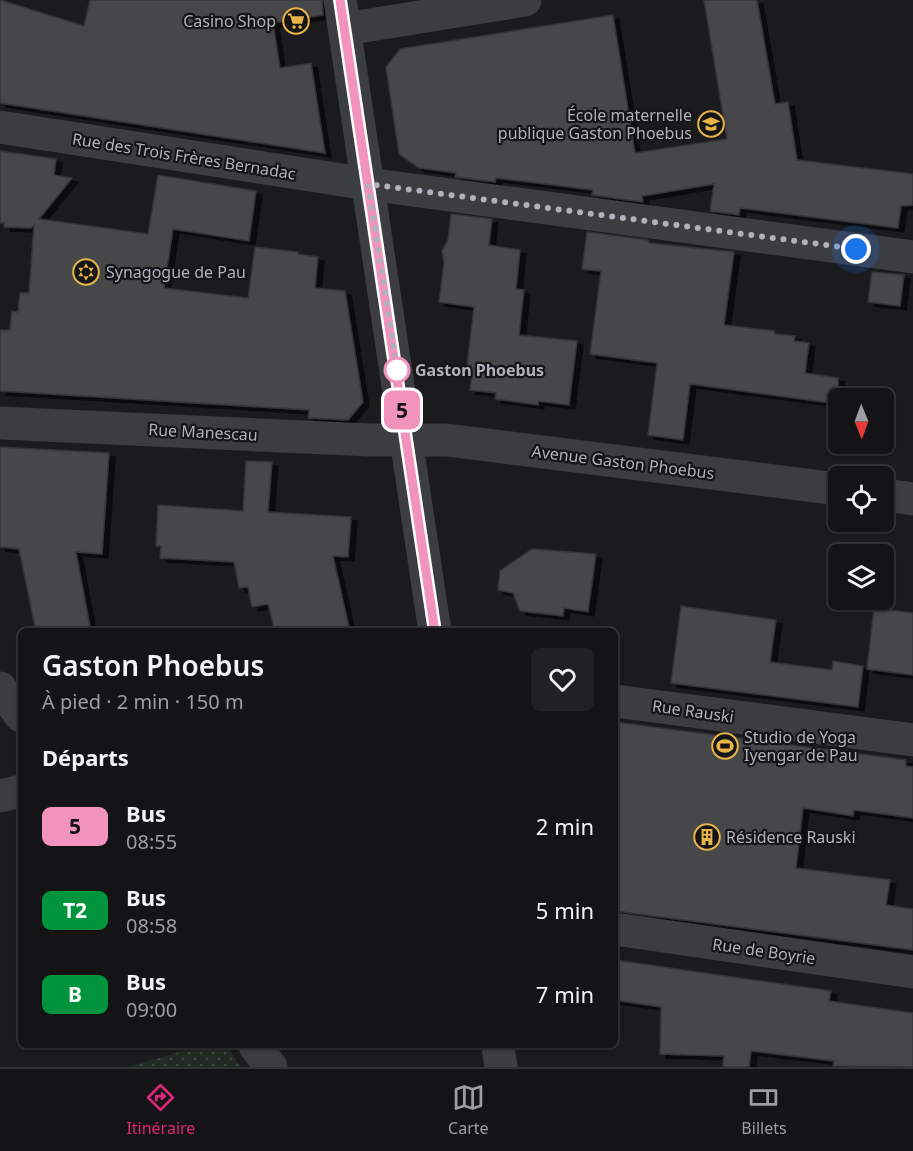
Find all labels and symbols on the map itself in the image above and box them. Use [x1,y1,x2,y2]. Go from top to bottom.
supermarket icon: Casino Shop [281,6,311,36]
place label: Casino Shop [183,10,276,32]
place label: École maternelle publique Gaston Phoebus [498,104,692,144]
school or university icon: École maternelle publique Gaston Phoebus [696,109,726,139]
street label: Rue des Trois Frères Bernadac [71,127,298,185]
your location [841,234,871,264]
synagogue icon: Synagogue de Pau [71,257,101,287]
place label: Synagogue de Pau [106,261,246,283]
marker: Gaston Phoebus [384,357,410,383]
place label: Gaston Phoebus [415,359,544,381]
north arrow [828,388,894,454]
line badge: 5 [382,390,422,430]
street label: Rue Manescau [148,418,258,446]
street label: Avenue Gaston Phoebus [530,440,716,484]
street label: Rue Rauski [651,694,735,728]
place label: Studio de Yoga Iyengar de Pau [744,726,858,766]
sports icon: Studio de Yoga Iyengar de Pau [710,731,740,761]
building icon: Résidence Rauski [692,822,722,852]
place label: Résidence Rauski [726,826,856,848]
street label: Rue de Boyrie [711,933,817,969]

